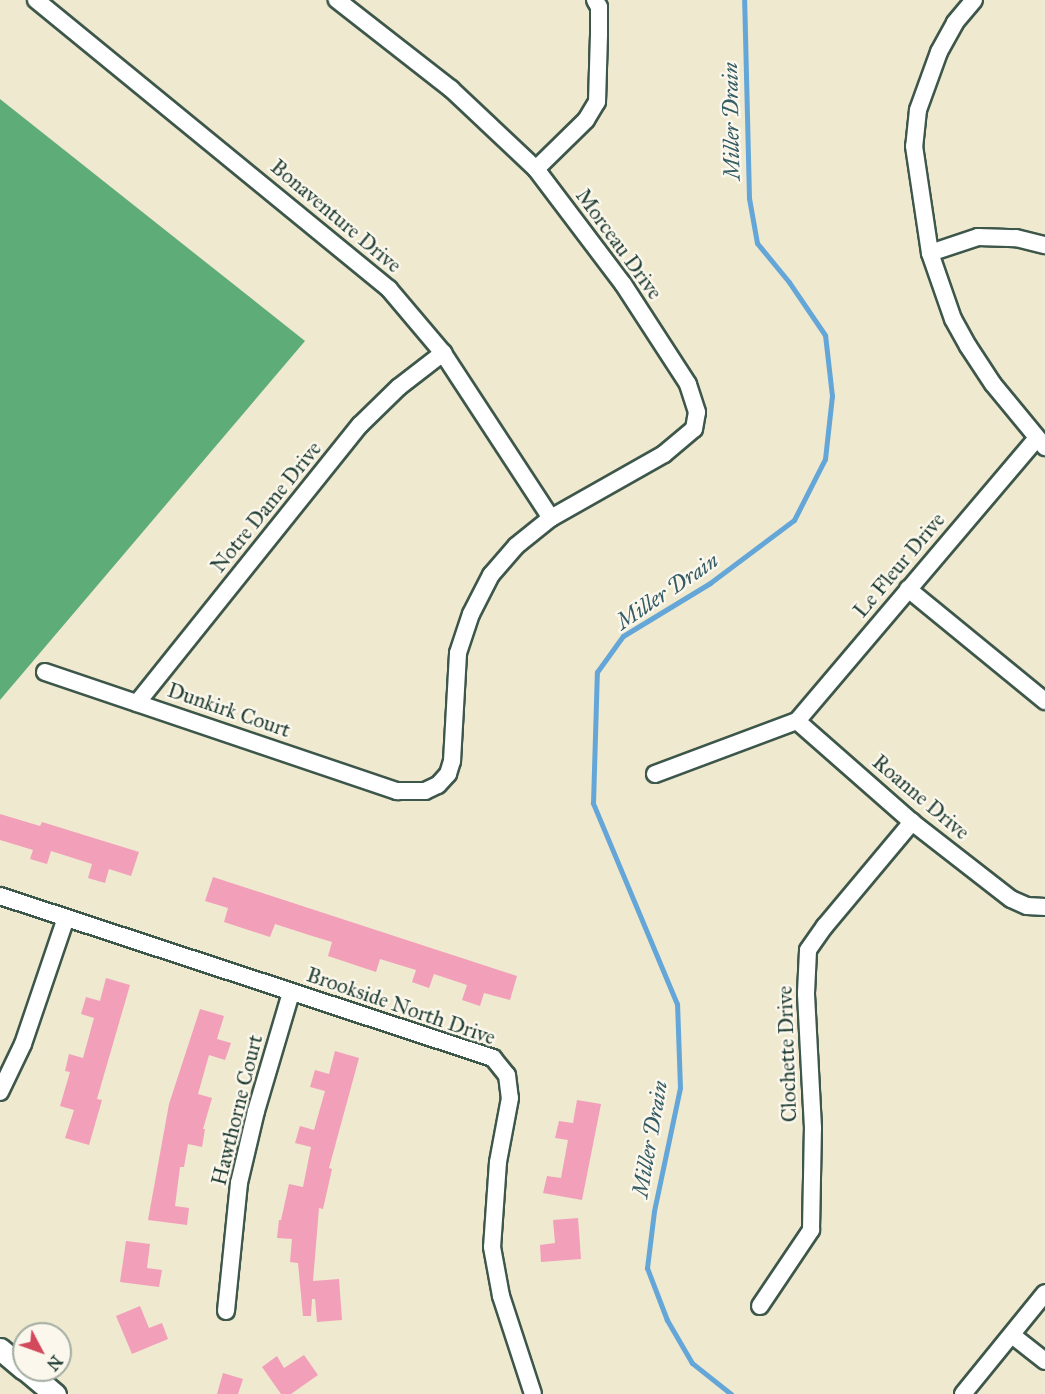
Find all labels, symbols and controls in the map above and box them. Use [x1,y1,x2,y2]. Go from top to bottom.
water label: Miller Drain [717,62,745,180]
street label: Bonaventure Drive [266,154,406,278]
street label: Morceau Drive [570,184,668,304]
street label: Notre Dame Drive [205,436,327,578]
street label: Le Fleur Drive [848,507,950,623]
water label: Miller Drain [611,547,723,635]
street label: Dunkirk Court [164,677,294,743]
street label: Roanne Drive [867,749,975,845]
street label: Brookside North Drive [303,962,499,1050]
street label: Clochette Drive [772,985,802,1123]
street label: Hawthorne Court [206,1032,268,1188]
water label: Miller Drain [627,1079,673,1199]
north arrow [12,1322,72,1382]
text: N [43,1351,66,1374]

